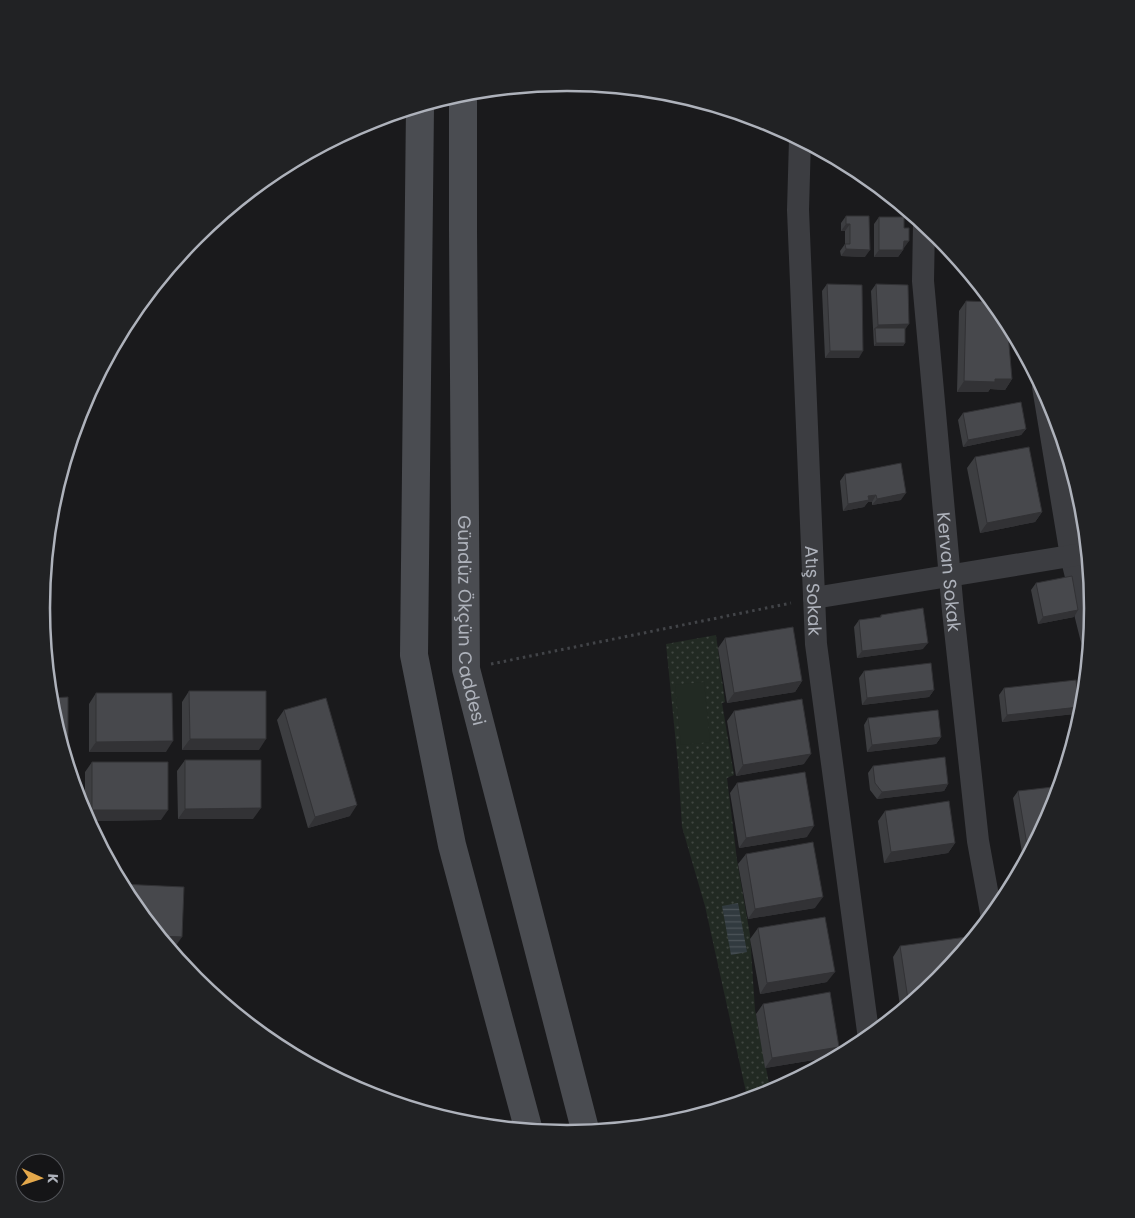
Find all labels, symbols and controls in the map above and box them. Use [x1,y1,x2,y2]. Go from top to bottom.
street label: Kervan Sokak [932,511,968,634]
street label: Gündüz Ökçün Caddesi [452,515,493,728]
street label: Atış Sokak [799,545,828,637]
north arrow [15,1153,65,1203]
text: K [43,1173,63,1184]

